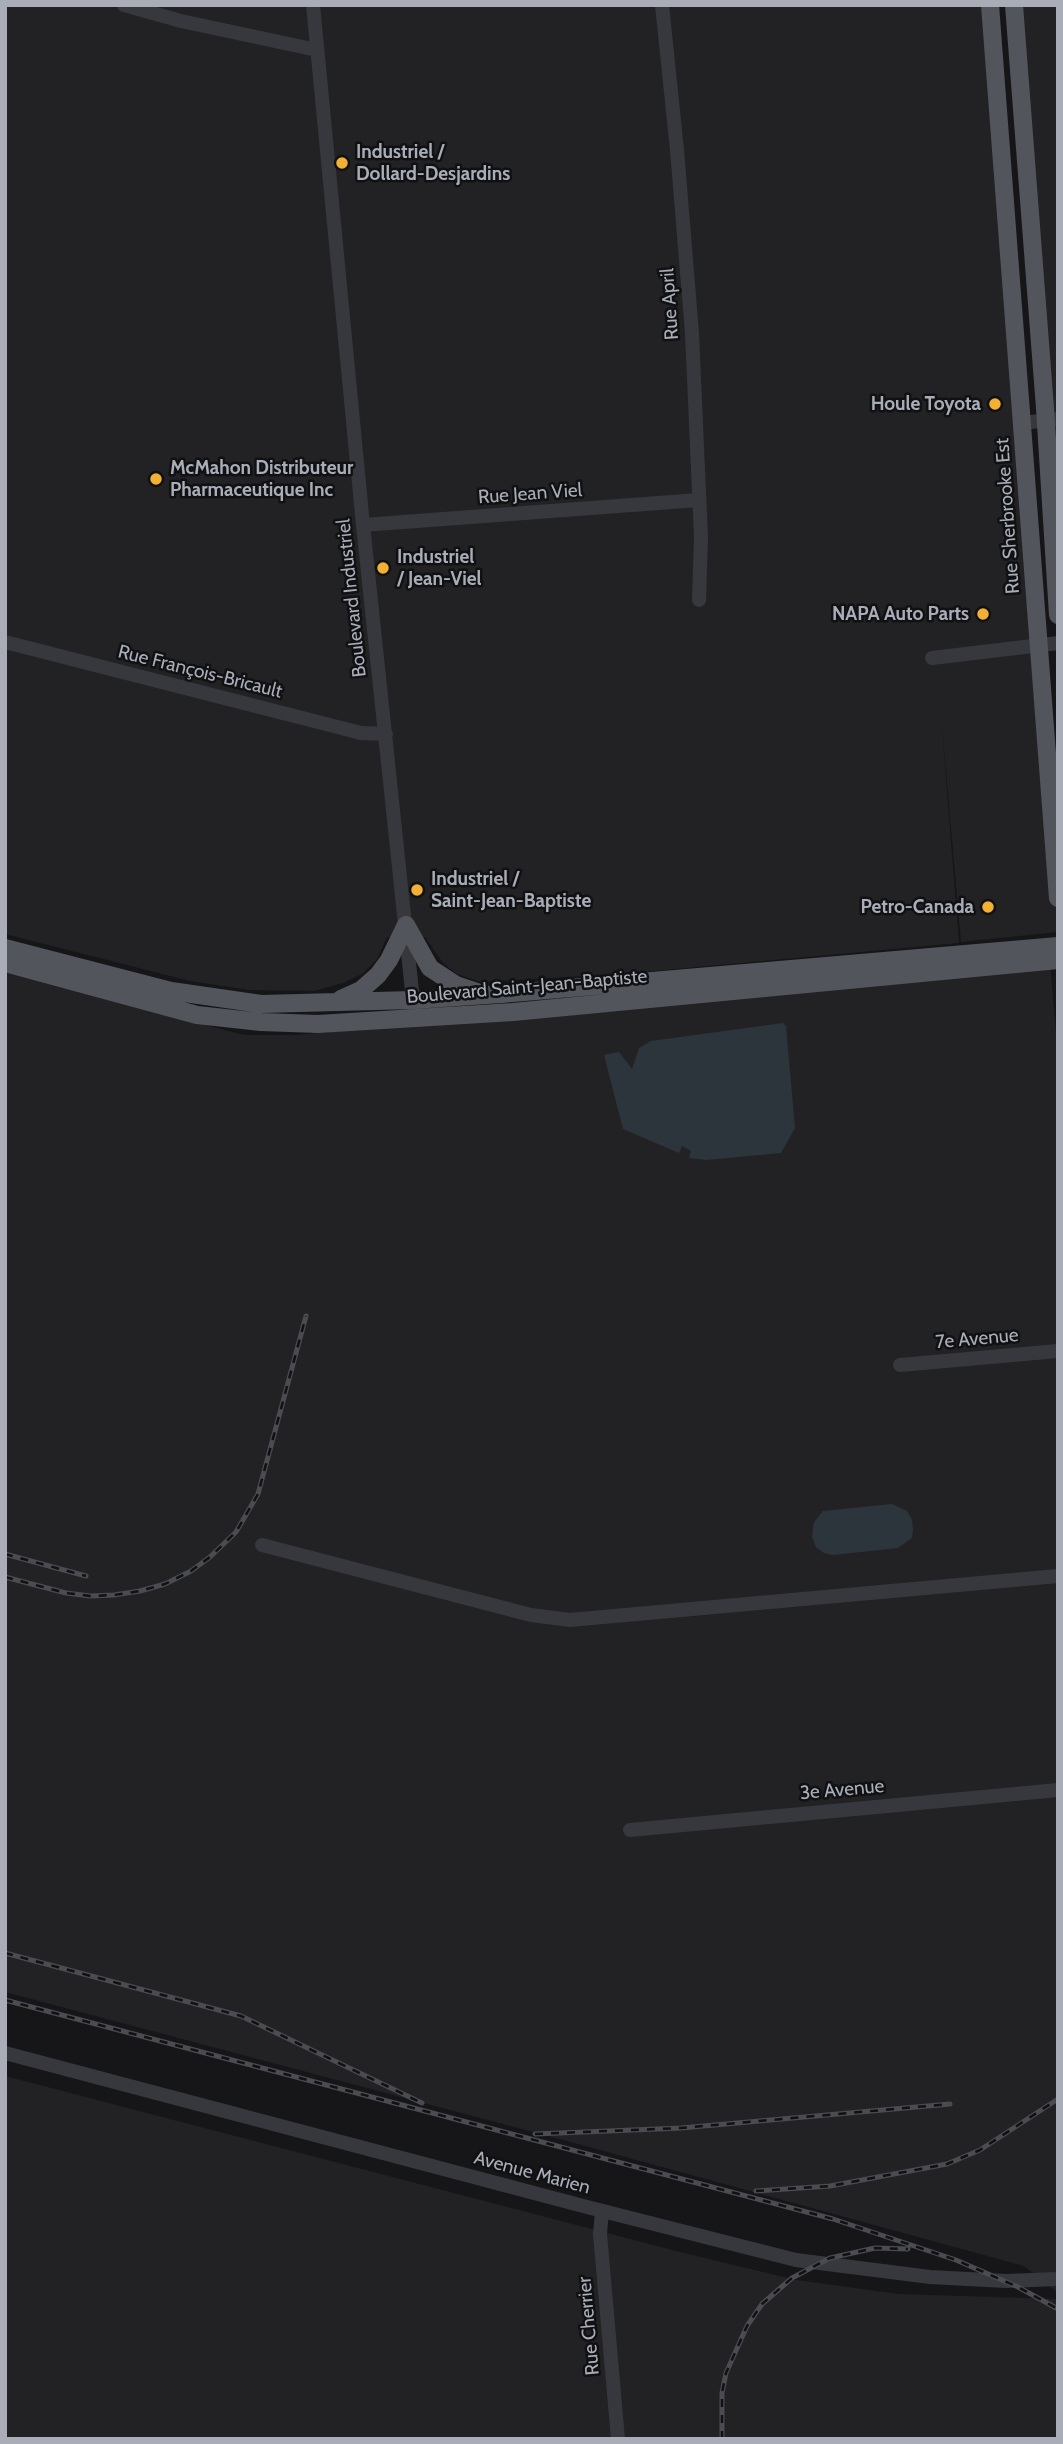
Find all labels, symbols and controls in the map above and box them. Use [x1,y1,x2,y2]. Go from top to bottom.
place label: Industriel / Dollard-Desjardins [356,141,510,185]
marker: Industriel / Dollard-Desjardins [334,155,350,171]
street label: Rue April [656,267,684,341]
place label: Houle Toyota [871,393,981,415]
marker: Houle Toyota [987,396,1003,412]
street label: Rue Sherbrooke Est [991,437,1025,595]
place label: McMahon Distributeur Pharmaceutique Inc [170,457,353,501]
marker: McMahon Distributeur Pharmaceutique Inc [148,471,164,487]
street label: Rue Jean Viel [477,479,583,509]
street label: Boulevard Industriel [332,518,372,678]
place label: Industriel / Jean-Viel [397,546,482,590]
marker: Industriel / Jean-Viel [375,560,391,576]
place label: NAPA Auto Parts [832,603,969,625]
marker: NAPA Auto Parts [975,606,991,622]
street label: Rue François-Bricault [115,641,285,703]
place label: Industriel / Saint-Jean-Baptiste [431,868,591,912]
marker: Industriel / Saint-Jean-Baptiste [409,882,425,898]
place label: Petro-Canada [860,896,974,918]
marker: Petro-Canada [980,899,996,915]
street label: Boulevard Saint-Jean-Baptiste [406,965,648,1009]
street label: 7e Avenue [935,1324,1019,1354]
street label: 3e Avenue [799,1775,885,1805]
street label: Avenue Marien [471,2147,593,2199]
street label: Rue Cherrier [573,2276,605,2376]

